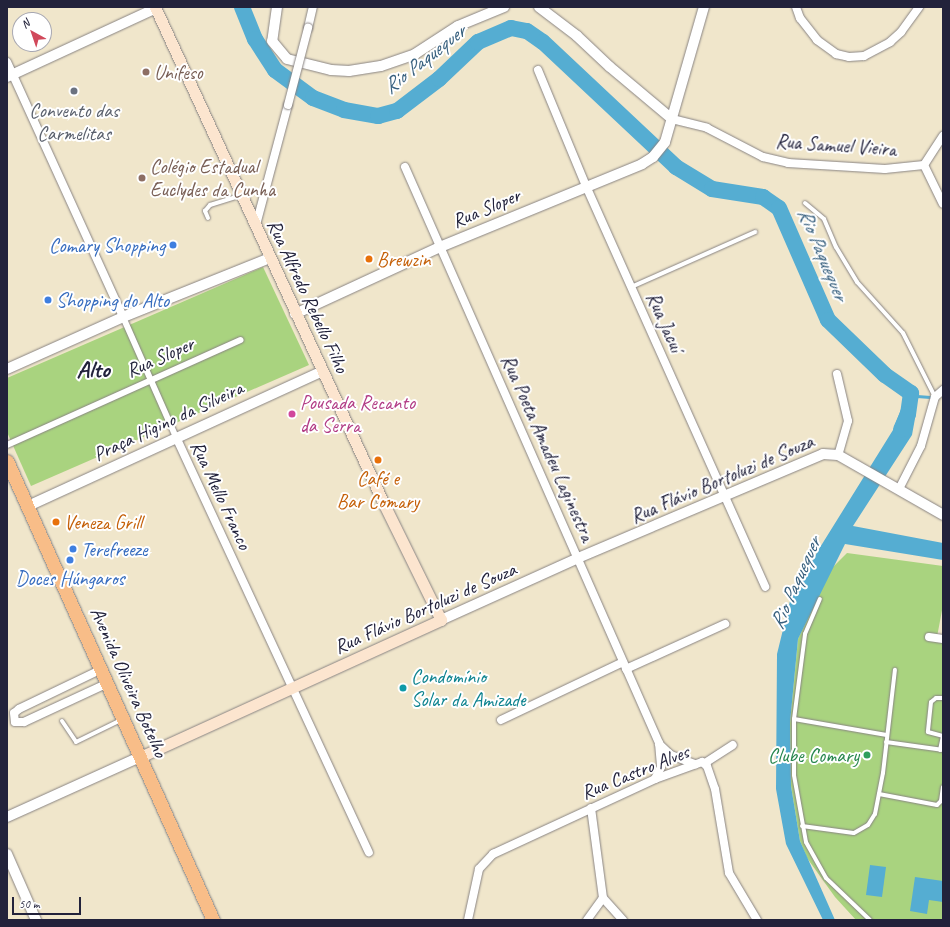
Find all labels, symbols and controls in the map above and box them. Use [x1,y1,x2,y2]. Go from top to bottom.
north arrow [12,12,52,52]
text: N [18,16,32,31]
water label: Rio Paquequer [377,19,471,99]
place label: Unifeso [154,60,203,84]
marker: Unifeso [141,67,151,77]
marker: Convento das Carmelitas [69,86,79,96]
place label: Convento das Carmelitas [29,98,119,145]
street label: Rua Samuel Vieira [775,129,897,161]
place label: Colégio Estadual Euclydes da Cunha [150,154,275,201]
marker: Colégio Estadual Euclydes da Cunha [137,173,147,183]
street label: Rua Sloper [448,183,524,233]
water label: Rio Paquequer [792,204,854,304]
street label: Rua Alfredo Rebello Filho [262,215,354,377]
place label: Comary Shopping [49,233,165,257]
marker: Comary Shopping [168,240,178,250]
place label: Brewzin [377,247,430,271]
marker: Brewzin [364,254,374,264]
place label: Shopping do Alto [56,288,169,312]
street label: Rua Jacuí [641,288,689,356]
marker: Shopping do Alto [43,295,53,305]
street label: Rua Sloper [122,331,198,383]
street label: Rua Poeta Amadeu Laginestra [496,351,600,545]
district label: Alto [76,356,110,384]
street label: Praça Higino da Silveira [89,375,247,467]
place label: Pousada Recanto da Serra [300,390,414,437]
marker: Pousada Recanto da Serra [287,409,297,419]
street label: Rua Flávio Bortoluzi de Souza [627,430,817,528]
street label: Rua Mello Franco [185,436,257,554]
marker: Café e Bar Comary [373,455,383,465]
place label: Café e Bar Comary [338,466,418,513]
place label: Veneza Grill [64,510,142,534]
marker: Veneza Grill [51,517,61,527]
water label: Rio Paquequer [763,533,827,633]
place label: Terefreeze [81,537,147,561]
marker: Terefreeze [68,544,78,554]
marker: Doces Húngaros [65,555,75,565]
street label: Rua Flávio Bortoluzi de Souza [330,557,520,659]
place label: Doces Húngaros [16,566,124,590]
street label: Avenida Oliveira Botelho [85,603,173,761]
place label: Condomínio Solar da Amizade [411,664,526,711]
marker: Condomínio Solar da Amizade [398,683,408,693]
street label: Rua Castro Alves [577,739,693,805]
place label: Clube Comary [769,743,859,767]
marker: Clube Comary [862,750,872,760]
scale bar [14,889,83,915]
text: 50 m [19,896,39,912]

